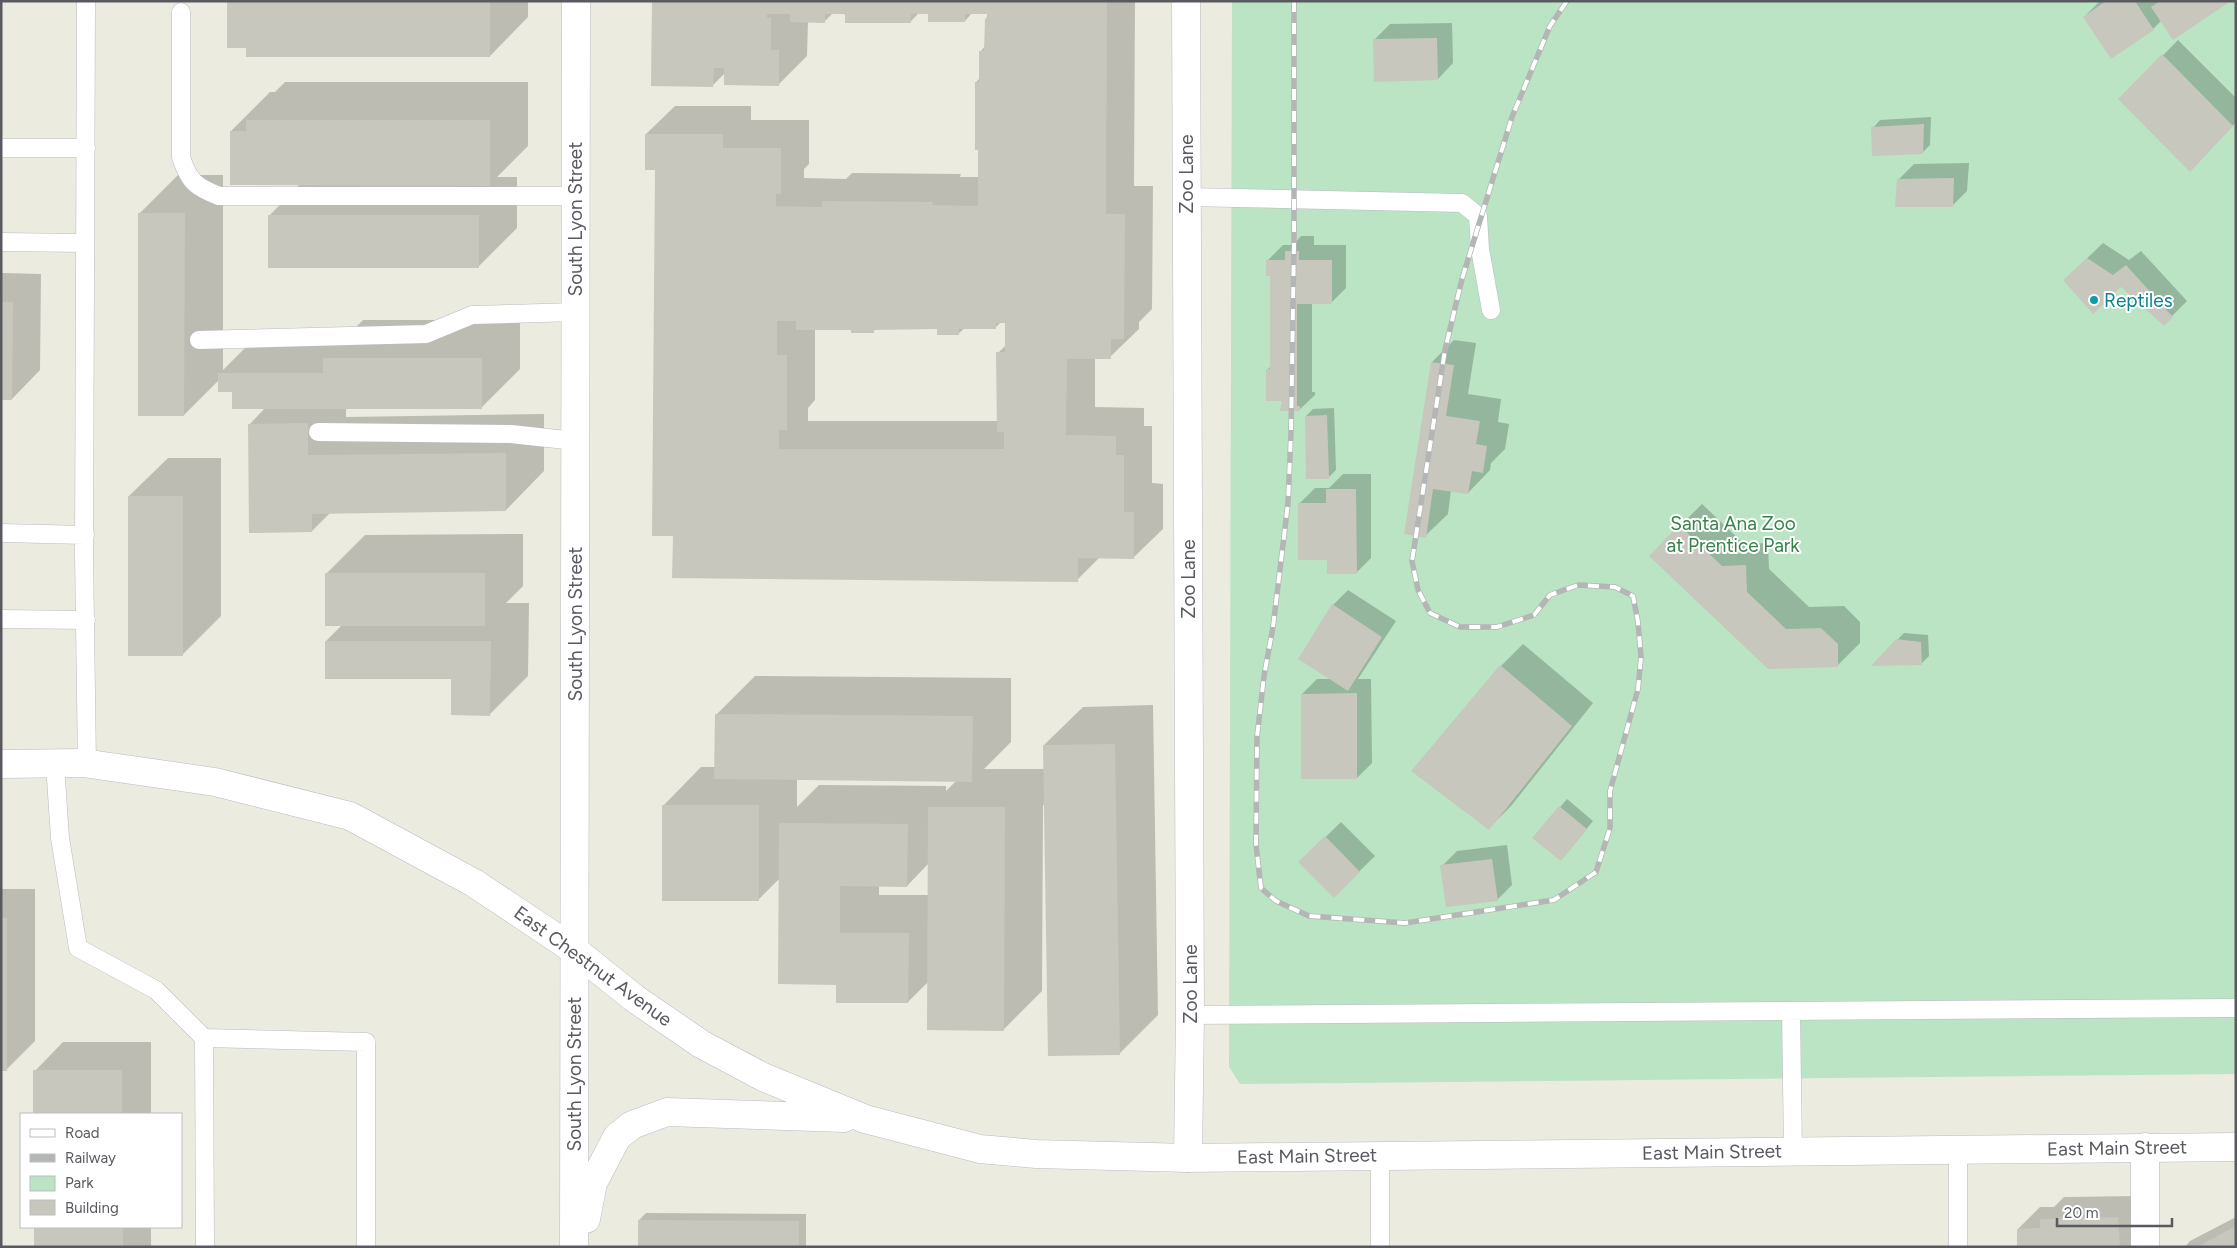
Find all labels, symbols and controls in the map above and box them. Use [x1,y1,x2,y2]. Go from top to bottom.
street label: Zoo Lane [1175,134,1198,214]
street label: South Lyon Street [564,142,587,296]
place label: Reptiles [2104,289,2173,312]
marker: Reptiles [2088,294,2100,306]
park label: Santa Ana Zoo at Prentice Park [1667,512,1800,557]
street label: Zoo Lane [1177,539,1200,619]
street label: South Lyon Street [564,547,587,701]
street label: East Chestnut Avenue [509,901,677,1031]
street label: Zoo Lane [1179,944,1202,1024]
street label: South Lyon Street [563,997,586,1151]
legend [20,1113,182,1228]
text: Road [65,1124,100,1142]
street label: East Main Street [2047,1135,2187,1161]
street label: East Main Street [1642,1139,1782,1165]
street label: East Main Street [1237,1143,1377,1169]
text: Railway [65,1149,116,1167]
text: Park [65,1174,94,1192]
scale bar [2057,1196,2172,1228]
text: Building [65,1199,119,1217]
text: 20 m [2064,1204,2098,1222]

